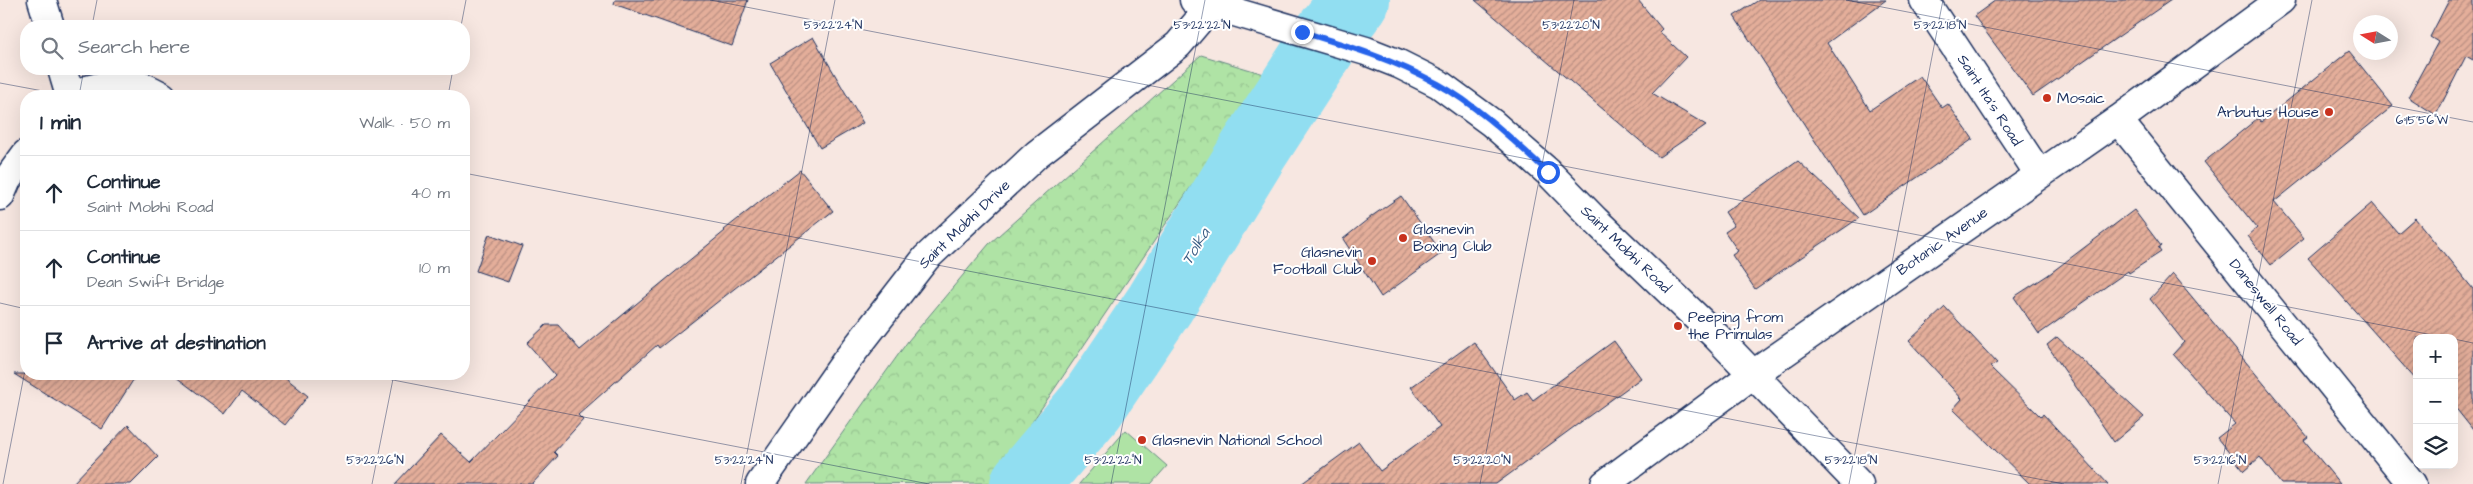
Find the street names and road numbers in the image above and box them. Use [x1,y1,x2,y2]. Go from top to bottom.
street label: Saint Ita's Road [1952,50,2027,150]
street label: Saint Mobhi Drive [914,175,1015,274]
street label: Saint Mobhi Road [1576,201,1676,298]
street label: Botanic Avenue [1893,202,1992,281]
street label: Daneswell Road [2224,255,2307,350]

